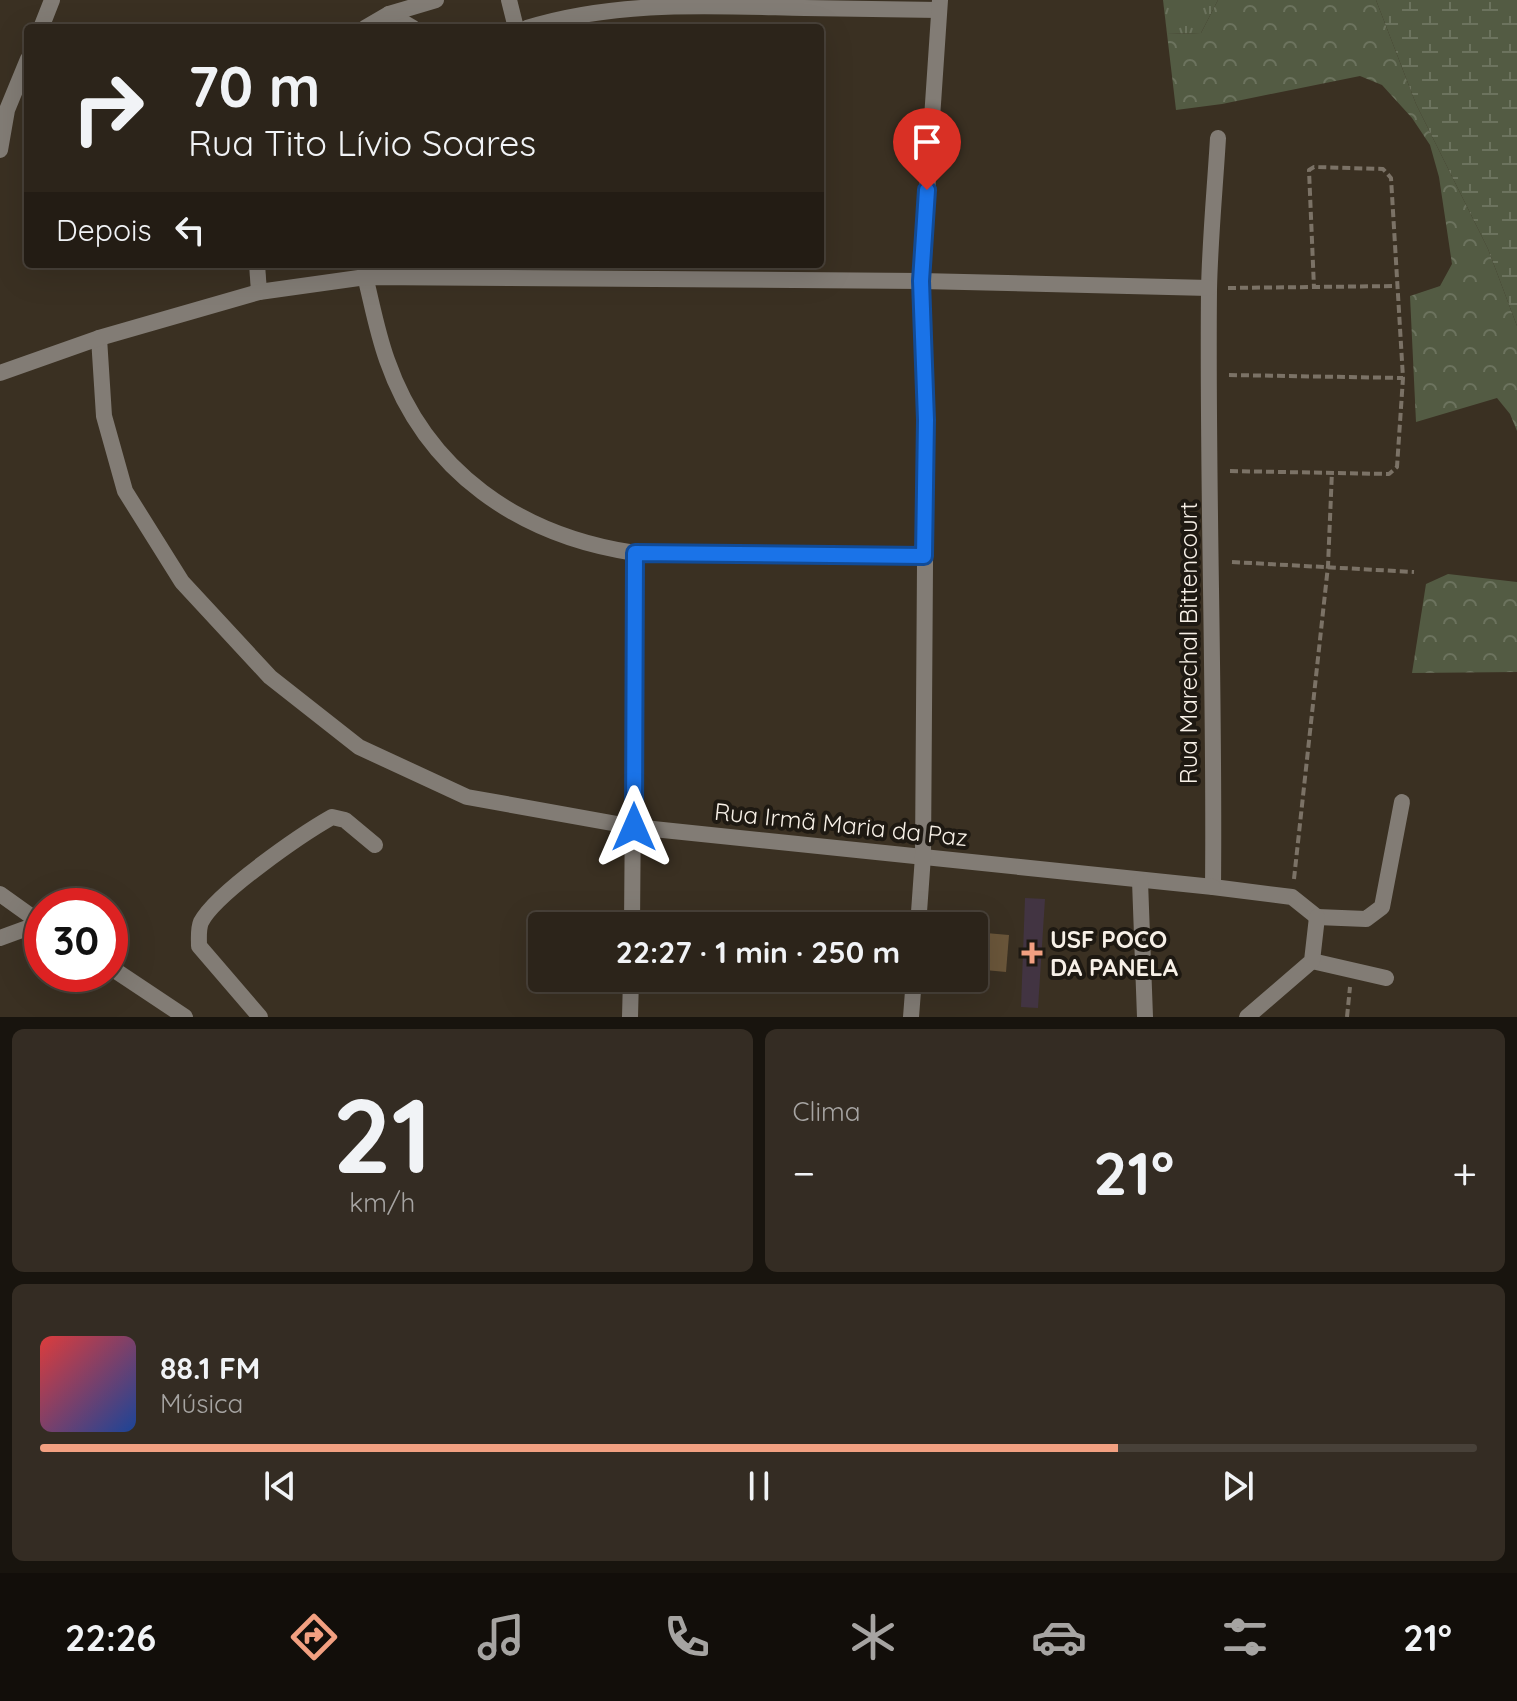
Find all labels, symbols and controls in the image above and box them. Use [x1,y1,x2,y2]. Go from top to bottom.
text: 70 m [188,51,320,121]
icon: right [56,56,160,160]
pin [893,108,961,190]
text: Rua Tito Lívio Soares [188,120,536,165]
icon: arrive [905,120,949,164]
icon: left [168,208,212,252]
text: Depois [56,211,152,249]
street label: Rua Marechal Bittencourt [1173,502,1203,784]
position arrow [592,785,676,869]
street label: Rua Irmã Maria da Paz [713,796,969,852]
speed limit sign: 30 [24,888,128,992]
place label: USF POCO DA PANELA [1050,924,1179,982]
text: 22:27 · 1 min · 250 m [616,933,900,971]
marker: USF POCO DA PANELA [1021,942,1043,964]
text: 21 [332,1069,432,1199]
text: Clima [793,1095,861,1128]
text: 21° [1093,1135,1174,1210]
text: − [793,1145,815,1200]
text: + [1452,1145,1477,1200]
text: km/h [349,1186,415,1219]
text: 88.1 FM [160,1349,260,1387]
text: Música [160,1387,243,1420]
icon: previous [258,1464,302,1508]
icon: pause [737,1464,781,1508]
icon: next [1216,1464,1260,1508]
icon: directions [286,1609,342,1665]
icon: music [473,1609,529,1665]
icon: phone [659,1609,715,1665]
icon: climate [845,1609,901,1665]
icon: car [1031,1609,1087,1665]
icon: filters [1217,1609,1273,1665]
text: 22:26 [65,1615,156,1660]
text: 21° [1403,1615,1452,1660]

